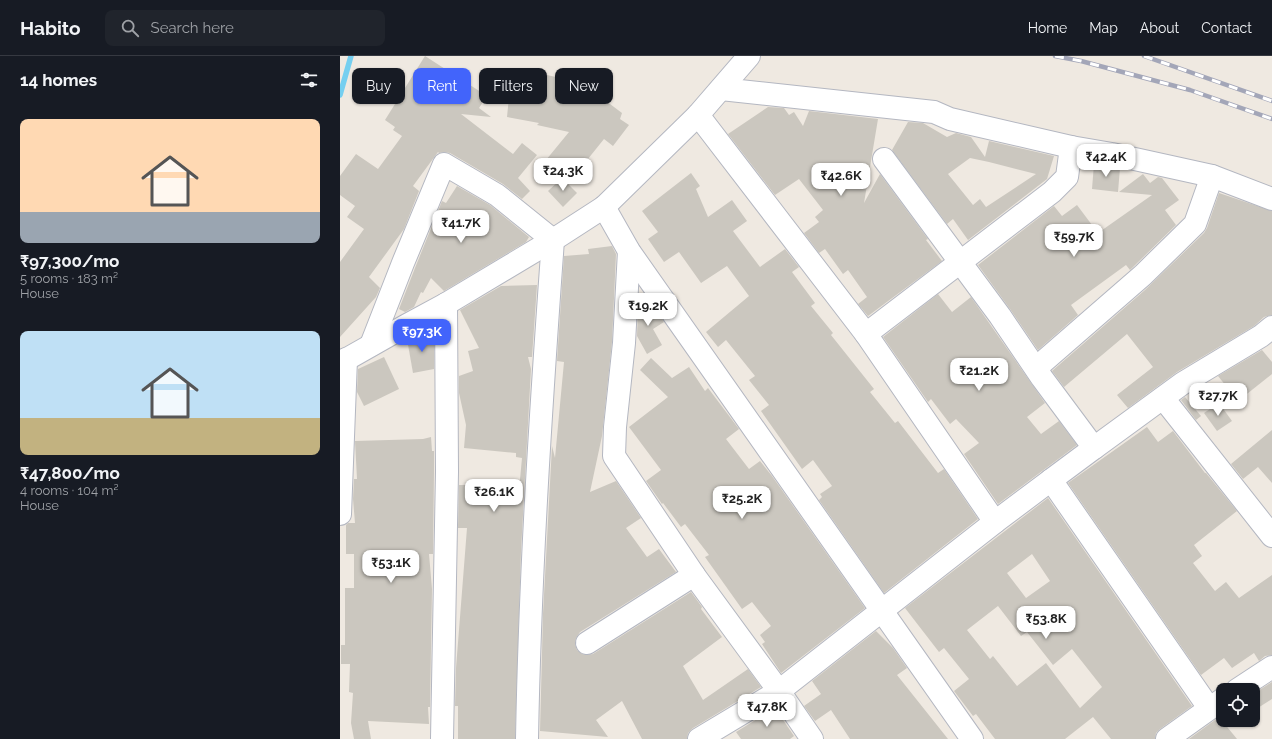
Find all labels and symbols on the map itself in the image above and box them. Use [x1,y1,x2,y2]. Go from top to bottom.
pin: ₹42.4K [1073,144,1139,178]
pin: ₹24.3K [530,158,596,192]
pin: ₹42.6K [808,163,874,197]
pin: ₹41.7K [428,210,494,244]
pin: ₹59.7K [1041,224,1107,258]
pin: ₹19.2K [615,293,681,327]
pin: ₹97.3K [389,319,455,353]
pin: ₹21.2K [946,358,1012,392]
pin: ₹27.7K [1185,383,1251,417]
pin: ₹26.1K [461,479,527,513]
pin: ₹25.2K [709,486,775,520]
pin: ₹53.1K [358,550,424,584]
pin: ₹53.8K [1013,606,1079,640]
pin: ₹47.8K [734,694,800,728]

